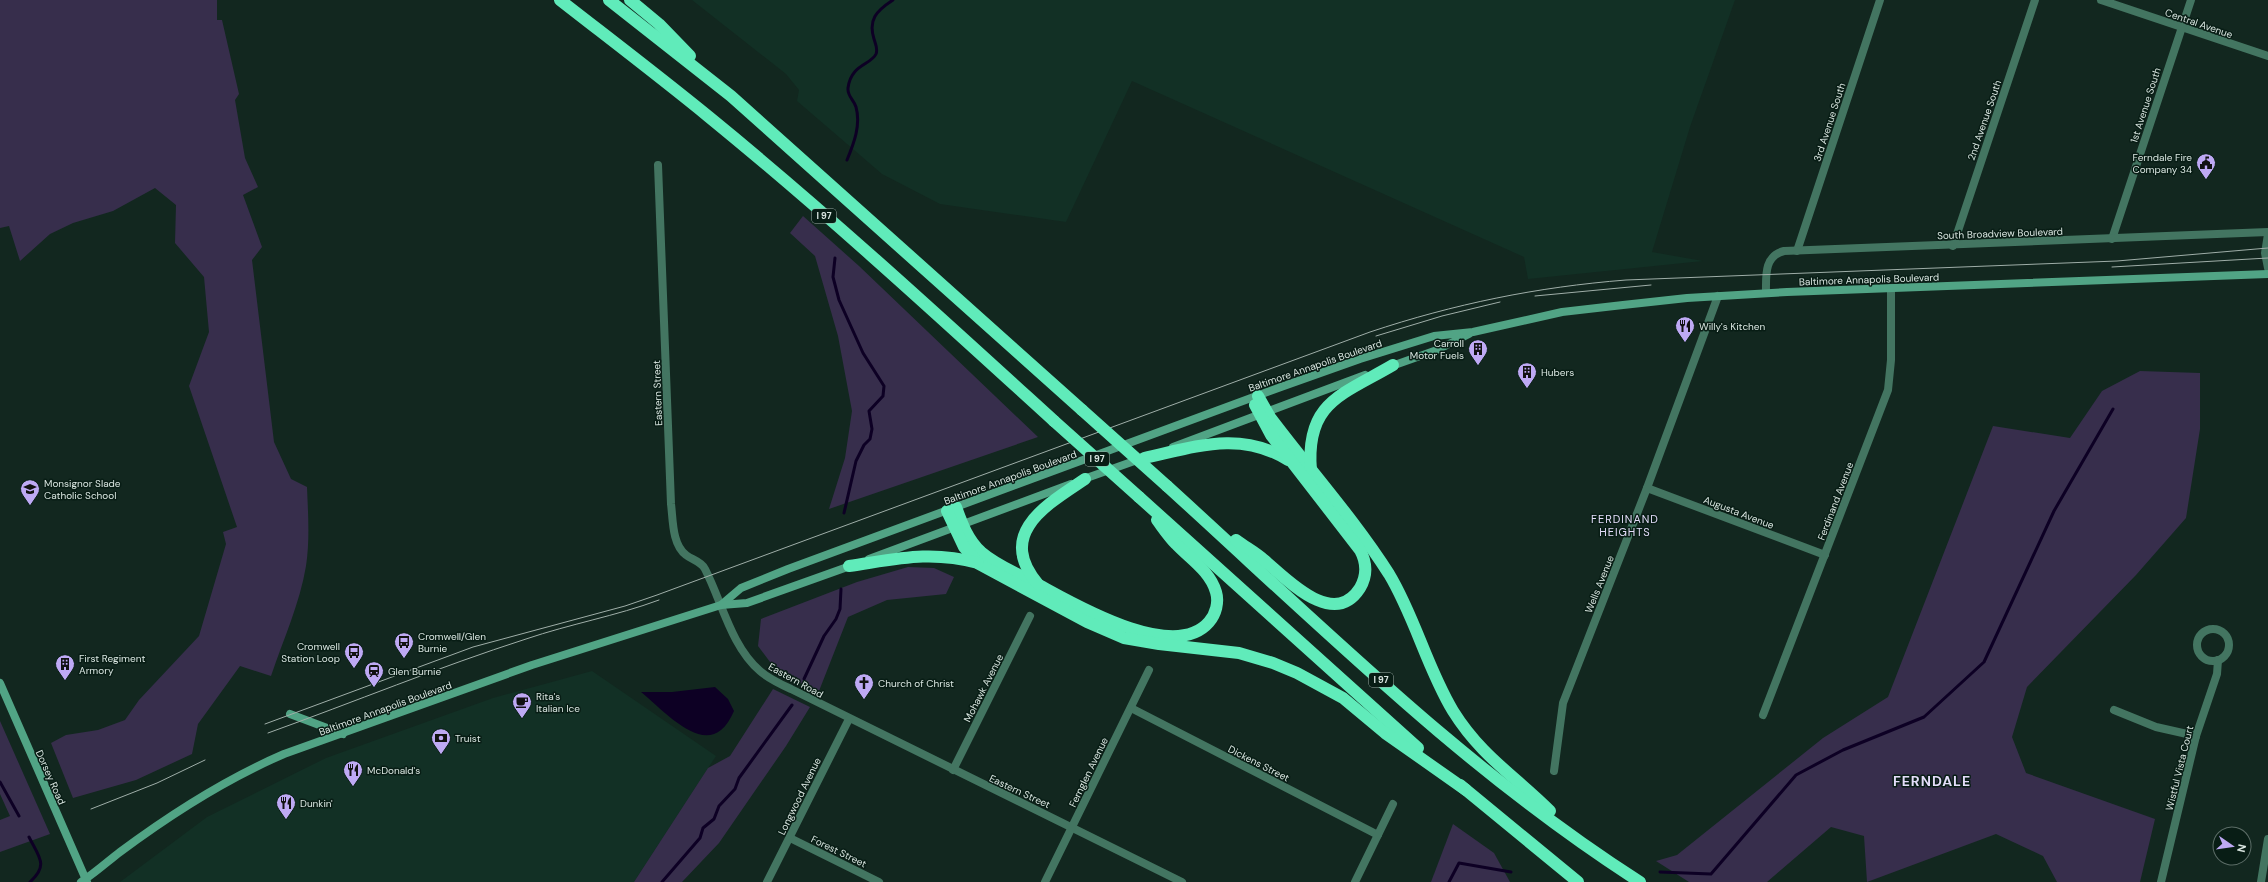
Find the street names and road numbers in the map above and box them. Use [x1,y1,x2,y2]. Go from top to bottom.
street label: Central Avenue [2163,6,2235,41]
street label: 1st Avenue South [2127,66,2164,144]
street label: 2nd Avenue South [1965,78,2004,162]
street label: 3rd Avenue South [1811,81,1848,163]
road number: I 97 [812,209,836,223]
street label: South Broadview Boulevard [1937,225,2063,242]
street label: Baltimore Annapolis Boulevard [1799,271,1939,288]
street label: Baltimore Annapolis Boulevard [1247,336,1384,394]
street label: Eastern Street [650,360,665,426]
street label: Baltimore Annapolis Boulevard [942,447,1078,508]
road number: I 97 [1085,452,1109,466]
street label: Ferdinand Avenue [1815,460,1856,542]
street label: Augusta Avenue [1702,493,1776,532]
street label: Wells Avenue [1582,553,1617,615]
street label: Mohawk Avenue [961,652,1006,724]
street label: Eastern Road [766,660,825,701]
road number: I 97 [1369,673,1393,687]
street label: Baltimore Annapolis Boulevard [317,678,453,739]
street label: Wistful Vista Court [2163,724,2196,812]
street label: Fernglen Avenue [1066,735,1111,809]
street label: Dickens Street [1226,742,1292,785]
street label: Dorsey Road [33,748,68,807]
street label: Longwood Avenue [775,755,824,837]
street label: Eastern Street [987,772,1052,811]
street label: Forest Street [809,832,869,870]

